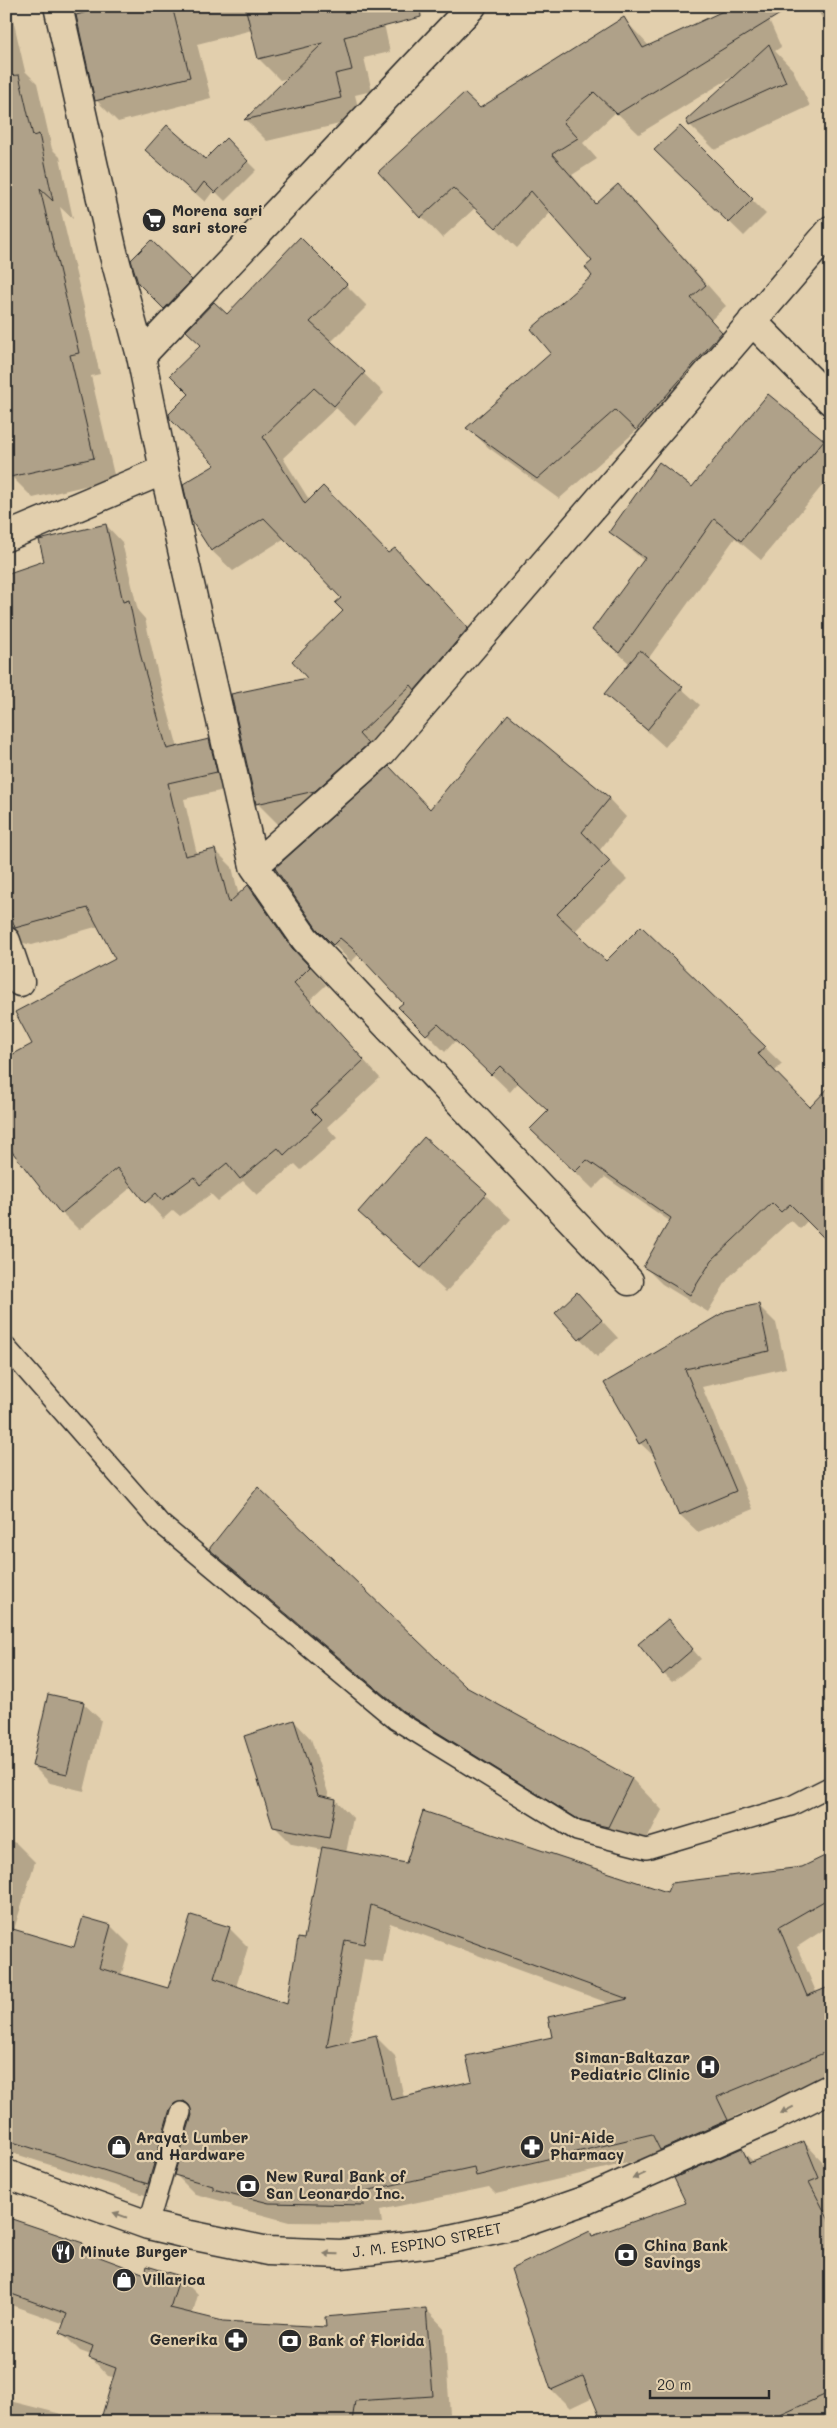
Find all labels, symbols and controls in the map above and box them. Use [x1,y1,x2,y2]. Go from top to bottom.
place label: Morena sari sari store [172,200,263,237]
supermarket icon: Morena sari sari store [141,207,167,233]
place label: Siman-Baltazar Pediatric Clinic [570,2047,690,2084]
hospital icon: Siman-Baltazar Pediatric Clinic [695,2054,721,2080]
one-way arrow [780,2106,794,2114]
place label: Arayat Lumber and Hardware [136,2127,249,2164]
place label: Uni-Aide Pharmacy [550,2127,624,2164]
shop icon: Arayat Lumber and Hardware [106,2134,132,2160]
pharmacy icon: Uni-Aide Pharmacy [519,2134,545,2160]
place label: New Rural Bank of San Leonardo Inc. [266,2166,406,2203]
bank icon: New Rural Bank of San Leonardo Inc. [235,2173,261,2199]
one-way arrow [632,2173,646,2181]
one-way arrow [113,2211,128,2218]
street label: J. M. ESPINO STREET [351,2217,504,2262]
place label: China Bank Savings [644,2235,728,2272]
restaurant icon: Minute Burger [50,2239,76,2265]
place label: Minute Burger [80,2241,188,2261]
bank icon: China Bank Savings [613,2242,639,2268]
one-way arrow [323,2249,339,2257]
shop icon: Villarica [111,2267,137,2293]
place label: Villarica [142,2269,205,2289]
pharmacy icon: Generika [223,2327,249,2353]
bank icon: Bank of Florida [277,2328,303,2354]
place label: Generika [150,2329,218,2349]
place label: Bank of Florida [308,2330,425,2350]
scale bar [650,2368,768,2400]
text: 20 m [657,2374,691,2394]

